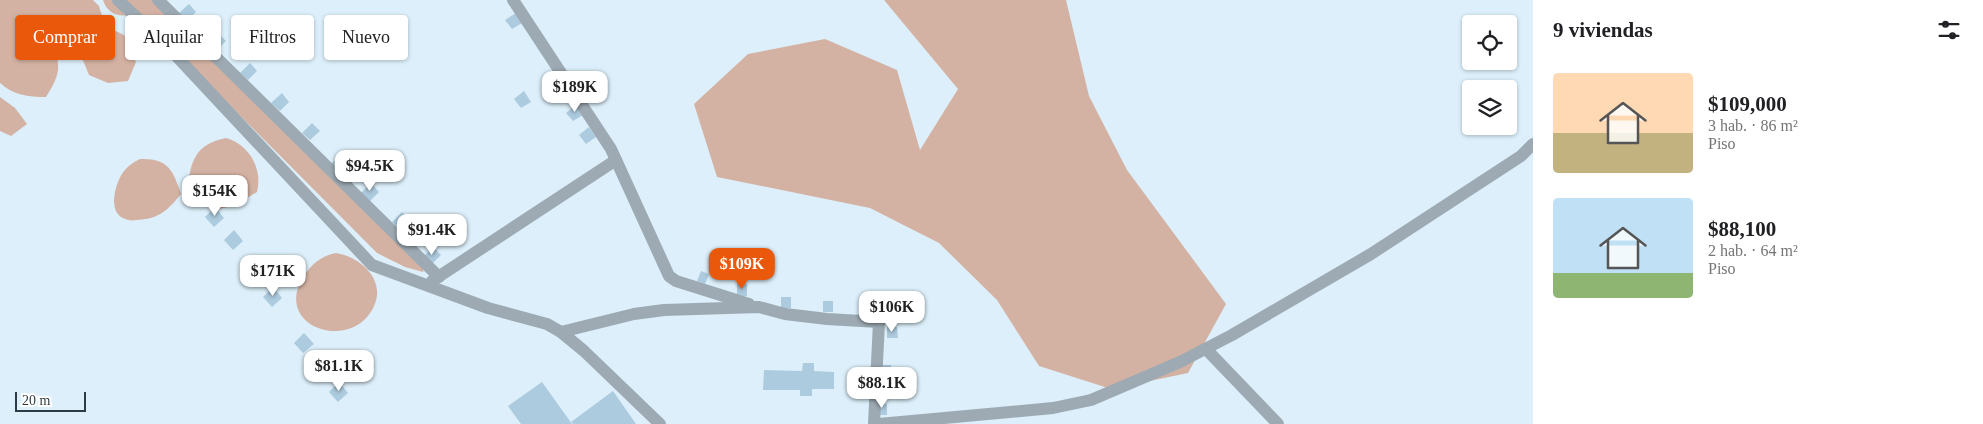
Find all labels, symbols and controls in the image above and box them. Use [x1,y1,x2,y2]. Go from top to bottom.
chip: Comprar [15,15,115,60]
chip: Alquilar [125,15,221,60]
chip: Filtros [231,15,314,60]
chip: Nuevo [324,15,408,60]
map controls [1462,15,1517,135]
button: locate [1462,15,1517,70]
icon: filters [1935,16,1963,44]
text: 9 viviendas [1553,18,1653,42]
pin: $189K [540,70,610,113]
text: $189K [553,78,597,95]
button: layers [1462,80,1517,135]
text: $109,000 [1708,92,1787,116]
icon: home [1593,93,1653,153]
text: 3 hab. · 86 m² [1708,117,1798,134]
text: Piso [1708,135,1736,152]
pin: $94.5K [329,150,411,192]
text: $94.5K [346,157,394,174]
pin: $154K [180,174,250,217]
text: $154K [193,182,237,199]
pin: $91.4K [391,214,473,256]
text: $88,100 [1708,217,1776,241]
icon: home [1593,218,1653,278]
text: $91.4K [408,221,456,238]
text: 2 hab. · 64 m² [1708,242,1798,259]
pin: $109K [707,248,777,290]
pin: $171K [238,254,308,297]
text: $109K [720,255,764,272]
text: Piso [1708,260,1736,277]
text: $171K [251,262,295,279]
pin: $106K [857,290,927,333]
text: $106K [870,298,914,315]
pin: $81.1K [298,350,380,392]
text: $81.1K [315,357,363,374]
pin: $88.1K [841,366,923,409]
text: $88.1K [858,374,906,391]
scale bar [15,389,86,412]
text: 20 m [22,393,50,408]

